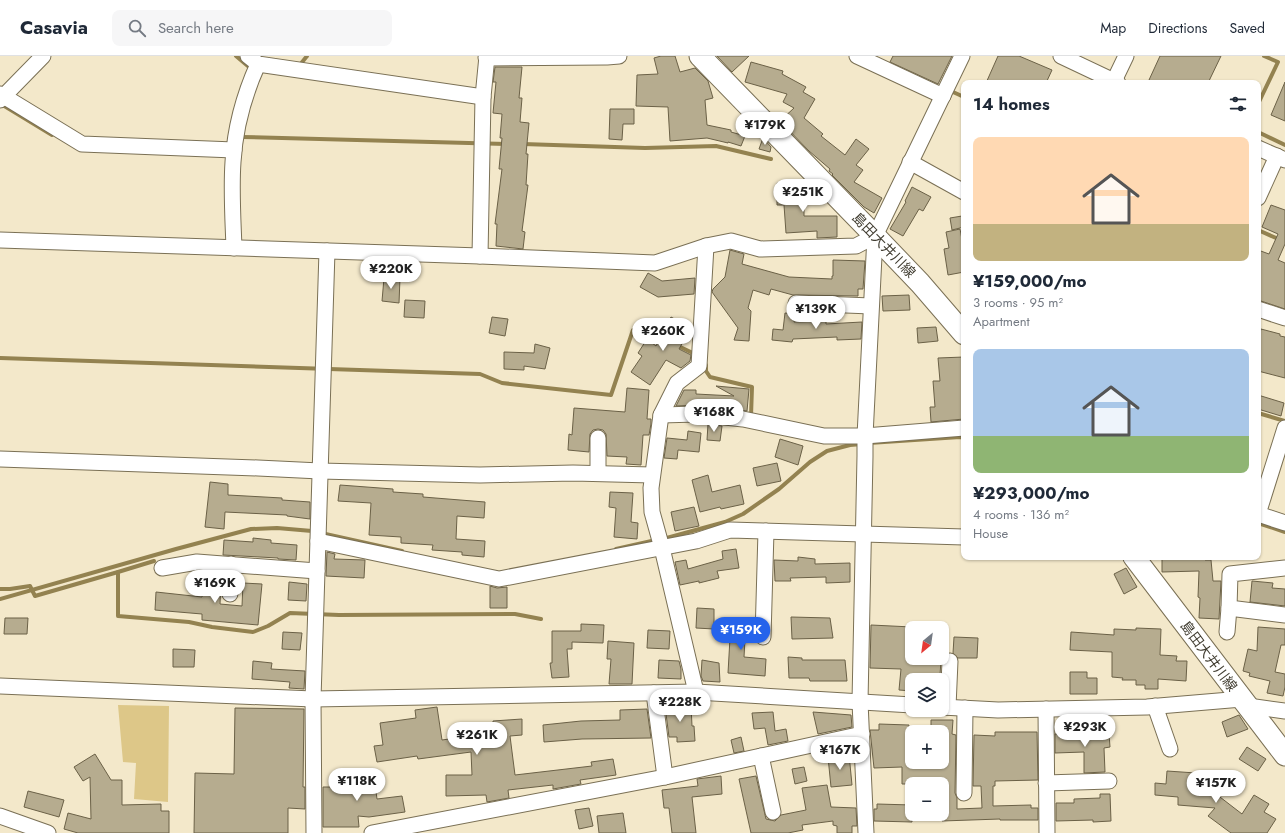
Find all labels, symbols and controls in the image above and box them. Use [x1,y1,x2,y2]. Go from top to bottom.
search box [112,10,392,46]
text: Casavia [20,14,88,41]
icon: search [126,17,148,39]
text: Search here [158,17,234,39]
text: Map [1100,18,1126,38]
text: Directions [1148,18,1208,38]
text: Saved [1230,18,1265,38]
text: 14 homes [973,92,1050,116]
icon: filters [1227,93,1249,115]
pin: ¥179K [737,112,793,146]
text: ¥179K [745,115,785,134]
icon: home [1075,163,1147,235]
pin: ¥251K [775,179,831,213]
text: ¥251K [782,182,824,201]
street label: 島田大井川線 [848,208,920,282]
pin: ¥220K [363,256,419,290]
text: ¥220K [369,259,413,278]
text: ¥159,000/mo [973,269,1087,293]
text: 3 rooms · 95 m² [973,293,1063,312]
pin: ¥139K [788,296,844,330]
text: ¥139K [795,299,837,318]
text: Apartment [973,312,1030,331]
pin: ¥260K [635,318,691,352]
text: ¥260K [641,321,685,340]
icon: home [1075,375,1147,447]
pin: ¥168K [686,399,742,433]
text: ¥168K [693,402,735,421]
text: ¥293,000/mo [973,481,1090,505]
text: 4 rooms · 136 m² [973,505,1069,524]
text: House [973,524,1008,543]
pin: ¥169K [187,570,243,604]
text: ¥169K [194,573,236,592]
street label: 島田大井川線 [1176,616,1242,696]
pin: ¥159K [713,617,769,651]
text: ¥159K [720,620,762,639]
north arrow [905,621,949,665]
map controls [905,621,949,821]
button: layers [905,673,949,717]
pin: ¥228K [652,689,708,723]
text: ¥228K [659,692,702,711]
pin: ¥293K [1057,714,1113,748]
text: ¥293K [1063,717,1107,736]
pin: ¥261K [449,722,505,756]
text: ¥261K [456,725,498,744]
button: + [905,725,949,769]
pin: ¥167K [812,737,868,771]
text: ¥167K [820,740,860,759]
pin: ¥118K [329,768,385,802]
pin: ¥157K [1188,770,1244,804]
text: ¥118K [337,771,377,790]
text: ¥157K [1196,773,1236,792]
button: − [905,777,949,821]

